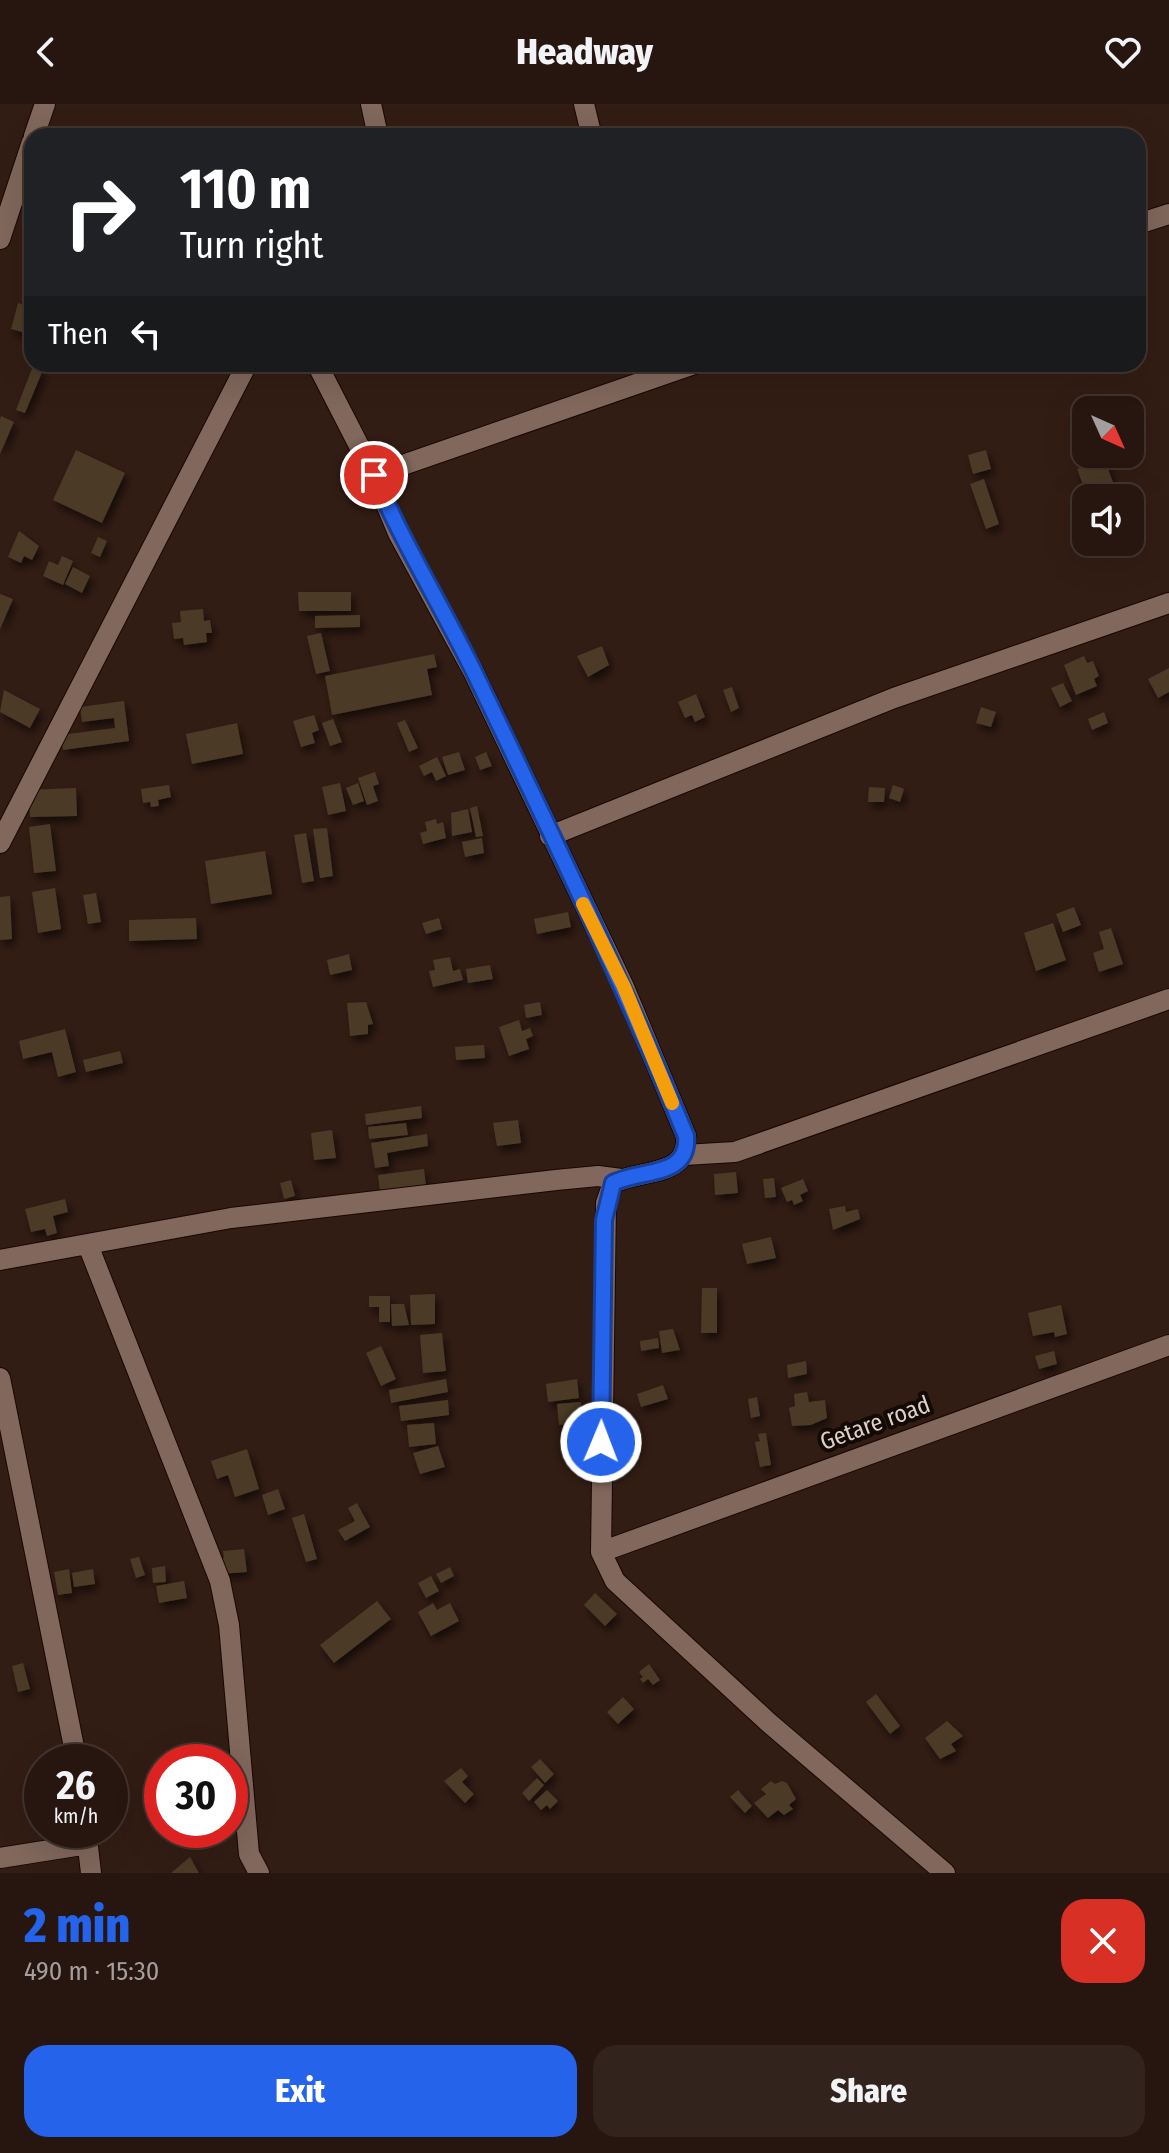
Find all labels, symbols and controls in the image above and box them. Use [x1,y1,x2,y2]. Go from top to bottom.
icon: back [24,30,68,74]
text: Headway [516,30,653,74]
icon: heart [1101,30,1145,74]
text: 110 m [180,156,311,223]
icon: right [48,160,152,264]
text: Turn right [180,224,323,268]
icon: left [124,312,168,356]
text: Then [48,316,108,352]
north arrow [1072,396,1144,468]
map controls [1072,396,1144,556]
pin [340,441,408,509]
icon: arrive [352,453,396,497]
button: sound [1072,484,1144,556]
street label: Getare road [816,1390,934,1456]
position arrow [559,1400,643,1484]
speed limit sign: 30 [144,1744,248,1848]
text: 26 [56,1762,96,1810]
text: km/h [54,1804,98,1828]
text: 2 min [24,1897,130,1955]
button: close [1061,1899,1145,1983]
text: 490 m · 15:30 [24,1956,159,1987]
button: Exit [24,2045,577,2137]
button: Share [593,2045,1145,2137]

